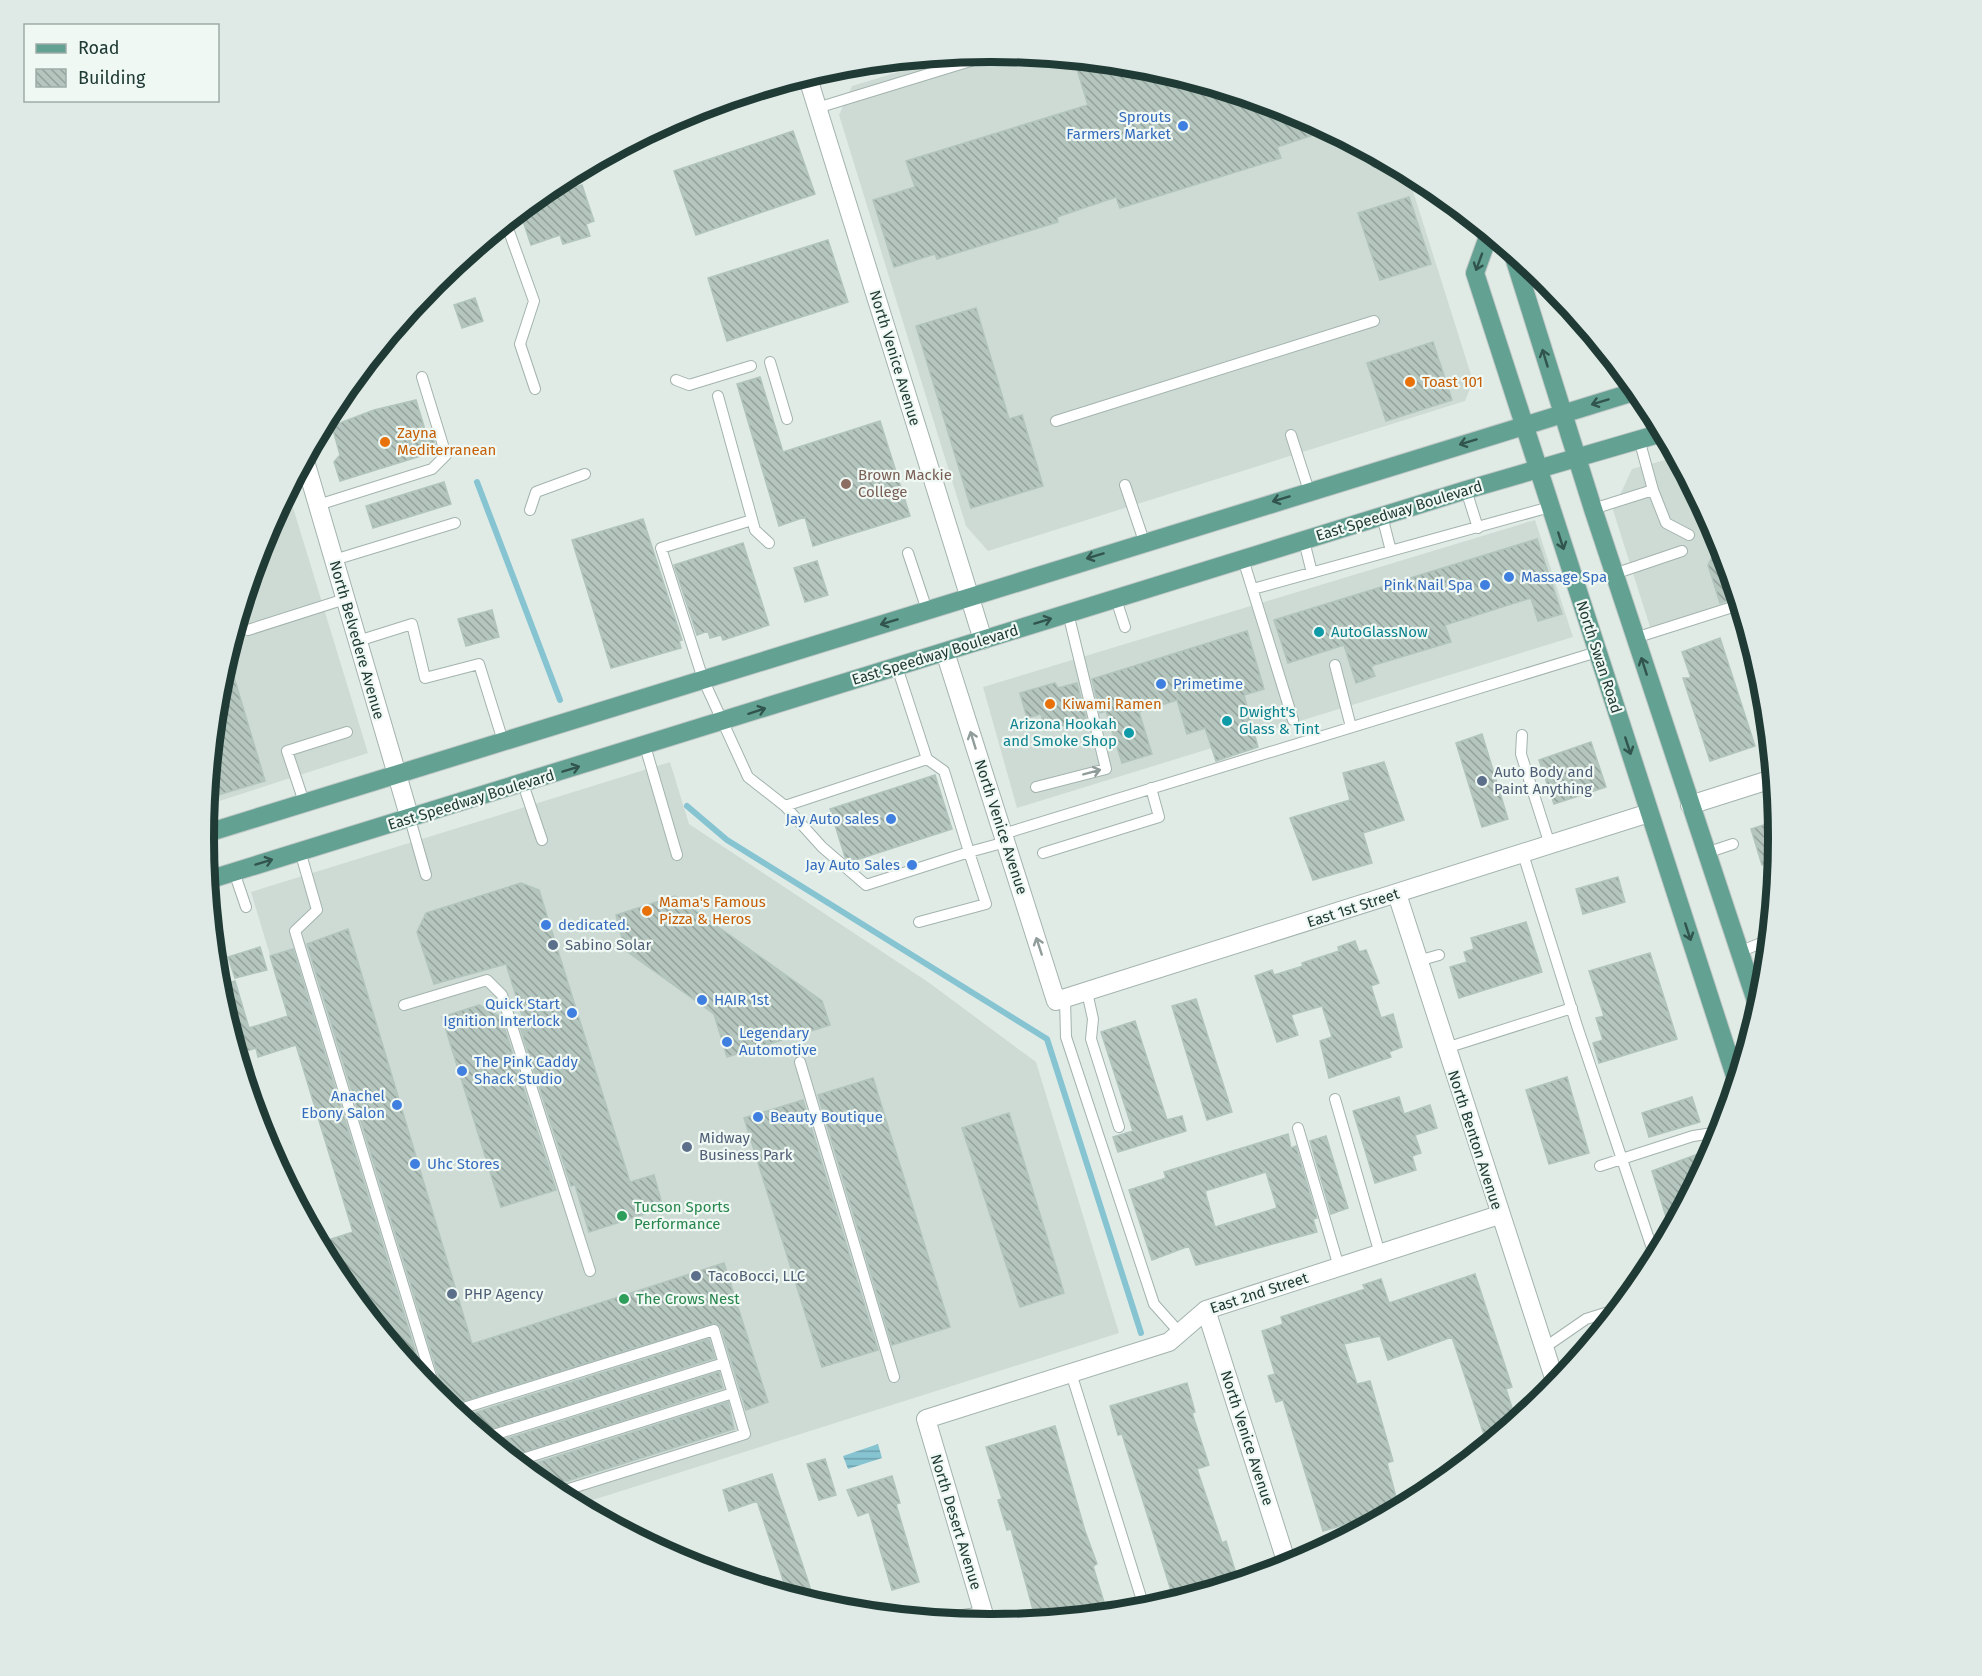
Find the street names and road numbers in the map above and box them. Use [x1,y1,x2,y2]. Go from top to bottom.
street label: North Venice Avenue [866,288,924,428]
street label: East Speedway Boulevard [1314,477,1484,545]
street label: North Belvedere Avenue [326,558,388,722]
street label: North Swan Road [1572,598,1626,716]
street label: East Speedway Boulevard [850,621,1020,689]
street label: North Venice Avenue [971,757,1031,897]
street label: East Speedway Boulevard [386,766,556,834]
street label: East 1st Street [1305,884,1402,931]
street label: North Benton Avenue [1444,1068,1506,1212]
street label: East 2nd Street [1208,1268,1311,1317]
street label: North Venice Avenue [1217,1368,1277,1508]
street label: North Desert Avenue [927,1452,985,1592]

